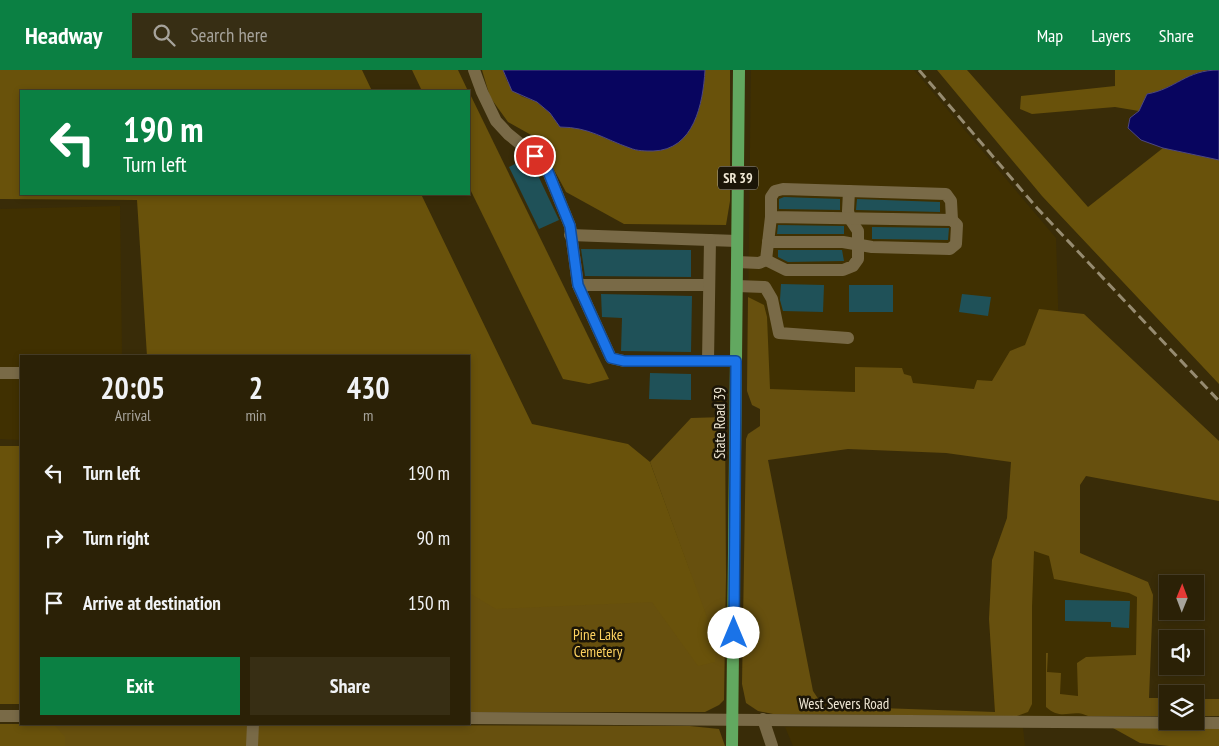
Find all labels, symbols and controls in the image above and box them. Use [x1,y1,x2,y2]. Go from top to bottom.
search box [132,13,482,58]
text: Headway [25,20,102,51]
icon: search [150,21,178,49]
text: Search here [190,23,268,47]
text: Map [1037,24,1063,47]
text: Layers [1091,24,1131,47]
text: Share [1159,24,1194,47]
text: 190 m [123,106,204,152]
icon: left [40,110,105,175]
pin [514,135,556,177]
icon: arrive [521,142,549,170]
text: Turn left [123,150,187,178]
road number: SR 39 [718,166,758,190]
text: 20:05 [100,368,165,407]
text: 2 [249,368,263,407]
text: 430 [347,368,390,407]
street label: State Road 39 [710,387,729,459]
text: Arrival [115,405,151,425]
text: min [245,405,266,425]
text: m [363,405,373,425]
icon: left [40,459,68,487]
text: Turn left [83,461,140,485]
text: 190 m [408,461,450,485]
icon: right [40,524,68,552]
text: Turn right [83,526,149,550]
text: 90 m [417,526,450,550]
north arrow [1159,575,1204,620]
map controls [1159,575,1204,730]
icon: arrive [40,589,68,617]
text: Arrive at destination [83,591,221,615]
text: 150 m [408,591,450,615]
position arrow [707,606,759,658]
park label: Pine Lake Cemetery [573,625,623,661]
button: sound [1159,630,1204,675]
button: Exit [40,657,240,715]
button: Share [250,657,450,715]
button: layers [1159,685,1204,730]
street label: West Severs Road [799,694,889,713]

